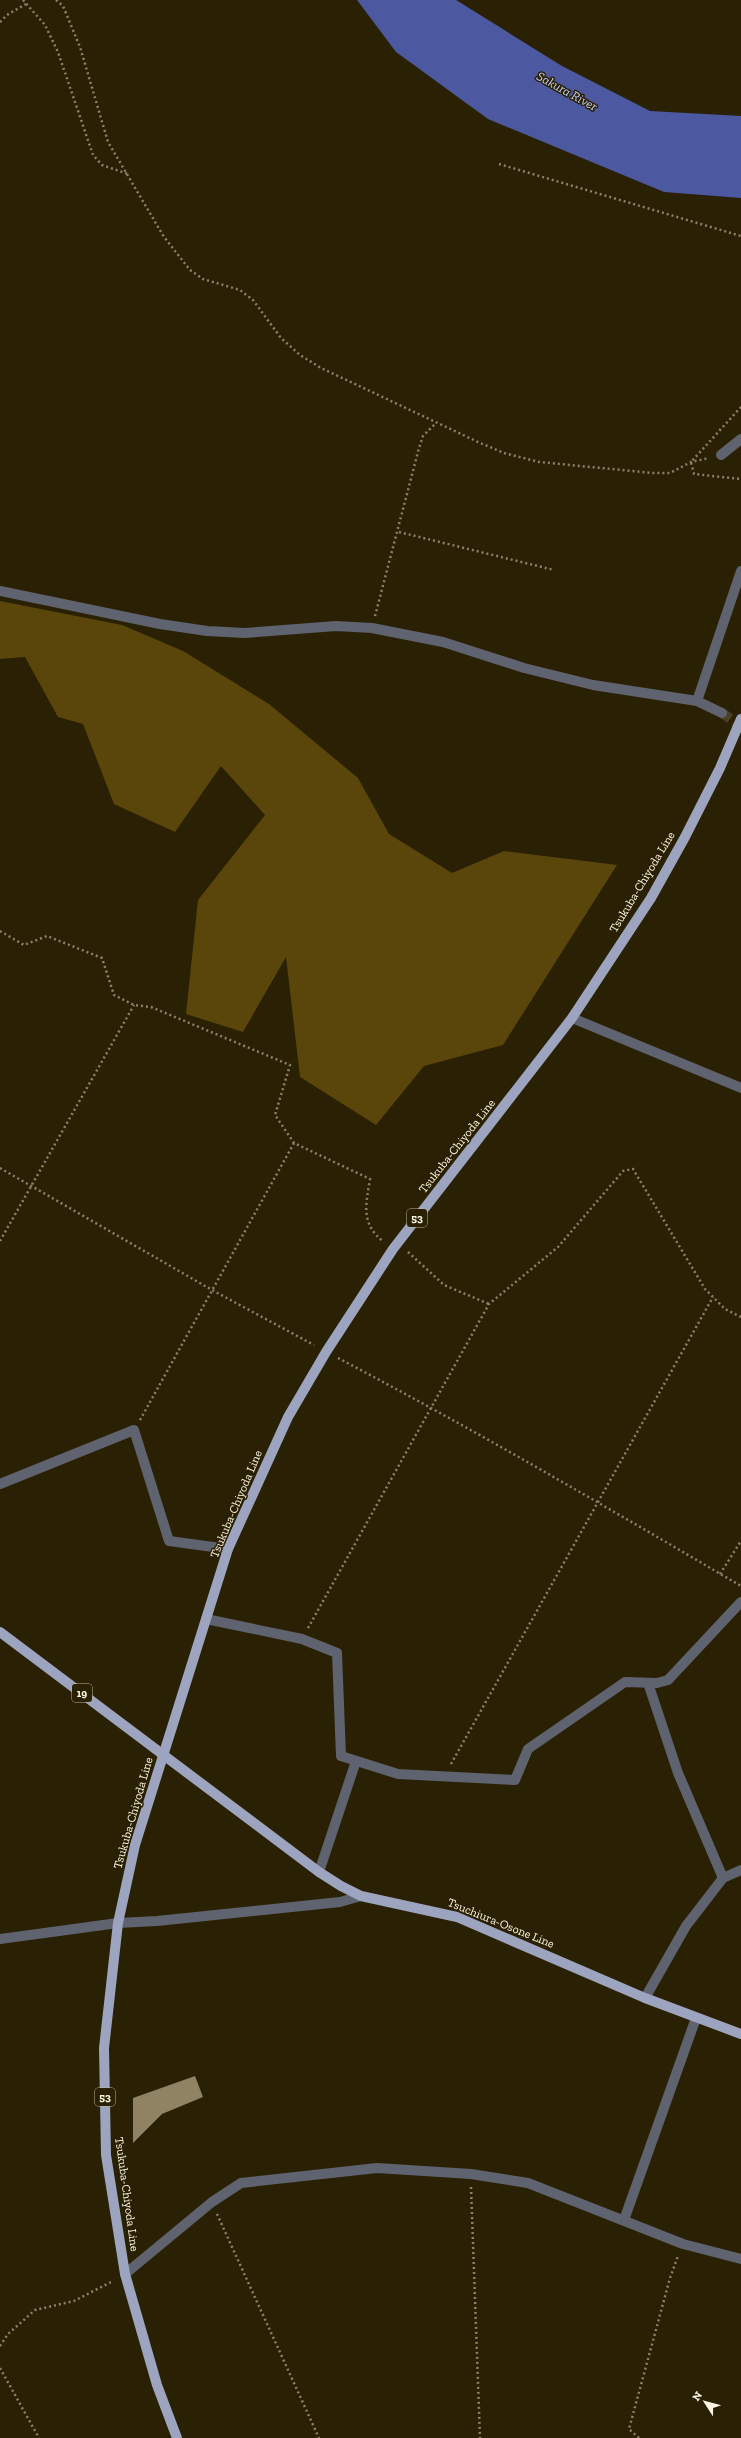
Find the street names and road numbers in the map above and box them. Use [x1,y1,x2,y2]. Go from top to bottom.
street label: Tsukuba-Chiyoda Line [606,829,678,935]
street label: Tsukuba-Chiyoda Line [416,1096,498,1196]
road number: 53 [407,1209,427,1227]
street label: Tsukuba-Chiyoda Line [207,1448,265,1560]
road number: 19 [72,1684,92,1702]
street label: Tsukuba-Chiyoda Line [110,1755,156,1870]
street label: Tsuchiura-Osone Line [446,1895,557,1951]
road number: 53 [95,2088,115,2106]
street label: Tsukuba-Chiyoda Line [112,2136,142,2252]

